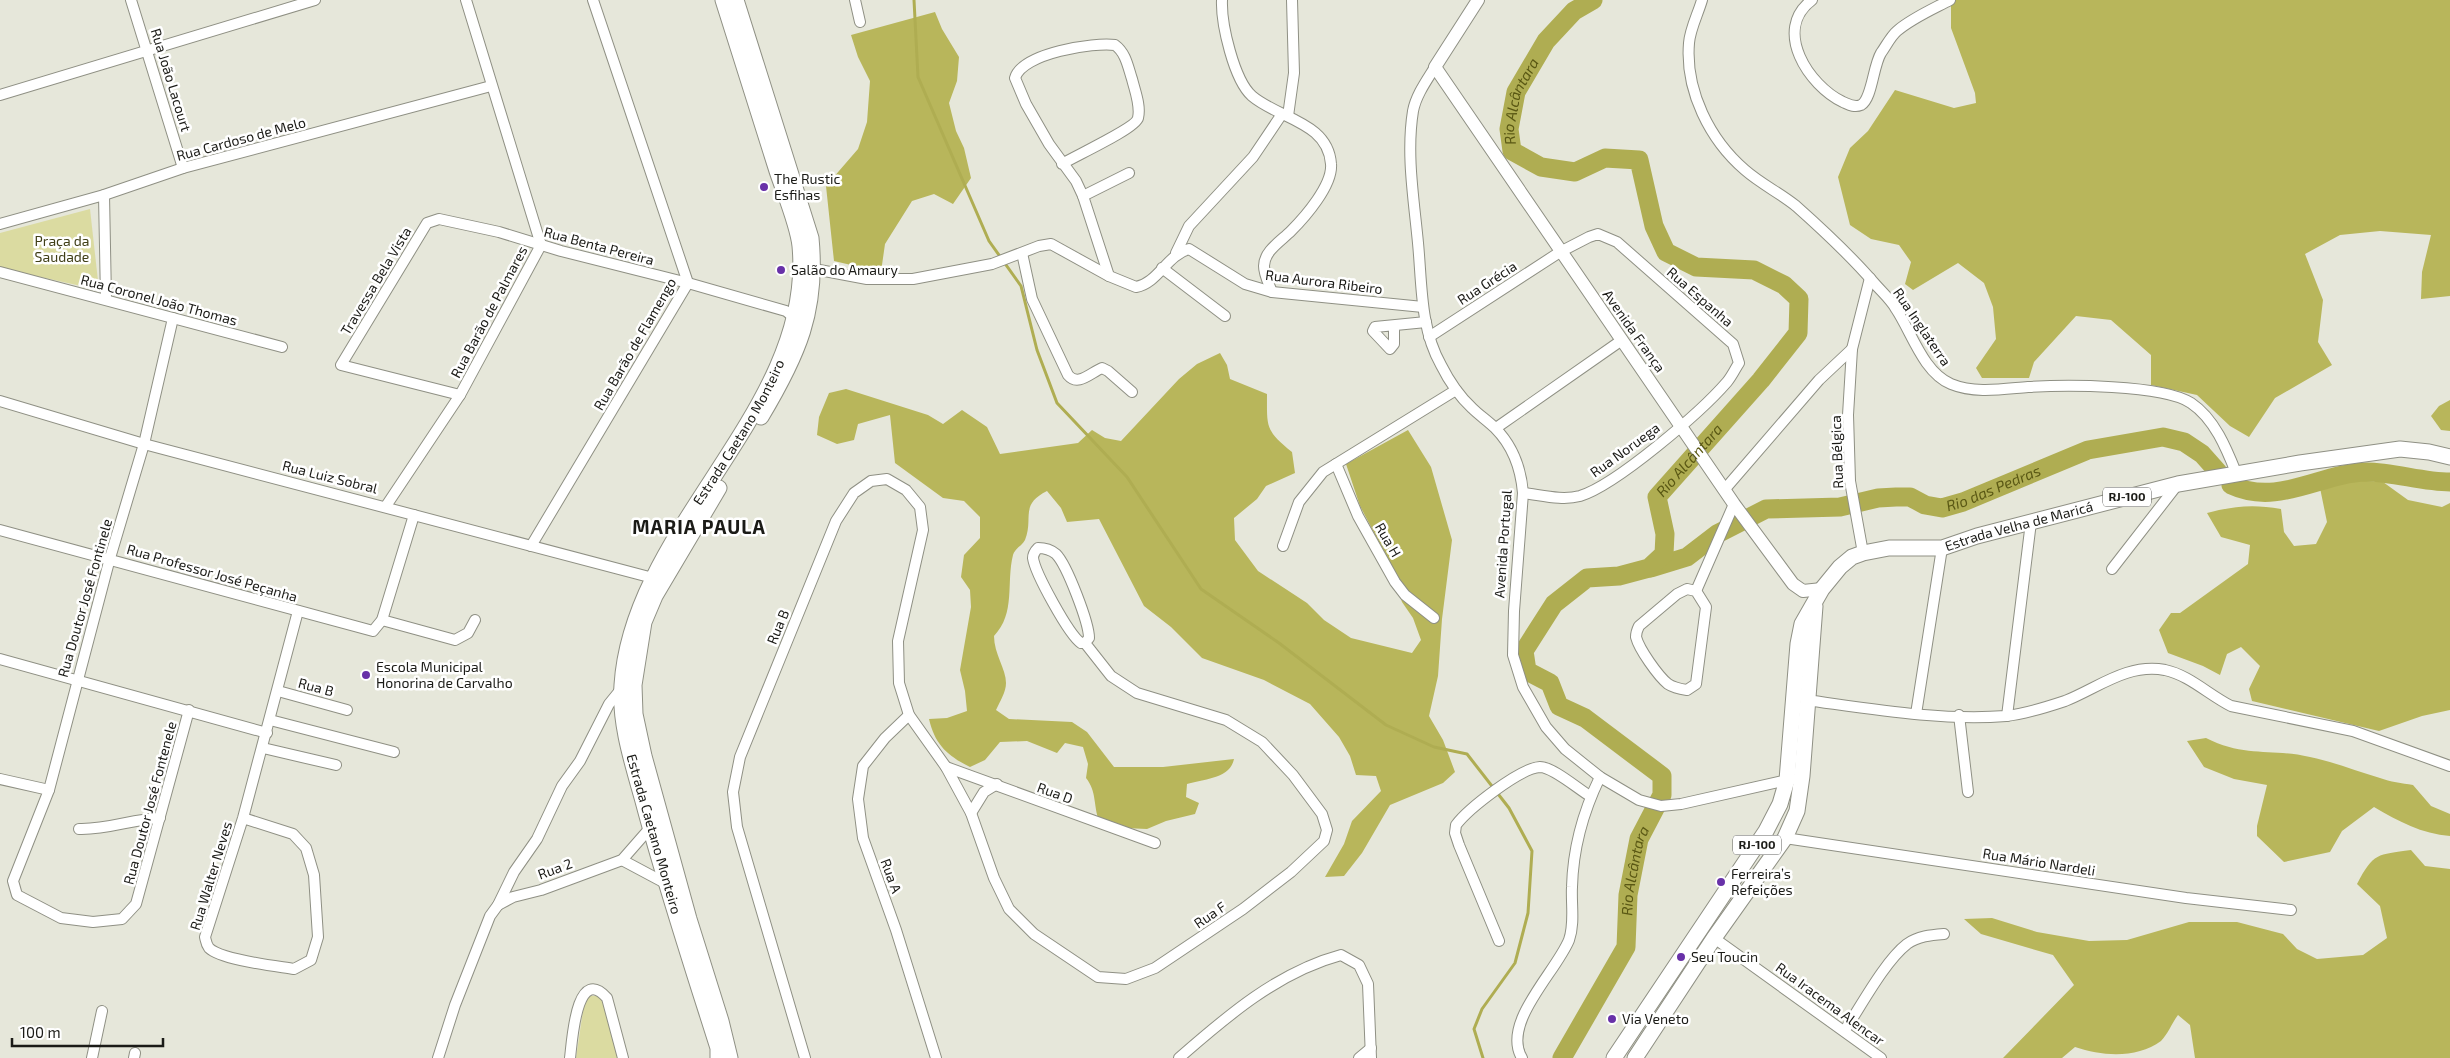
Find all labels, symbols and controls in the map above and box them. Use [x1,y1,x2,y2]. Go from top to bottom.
street label: Rua João Lacourt [148,26,195,134]
water label: Rio Alcântara [1499,54,1542,146]
street label: Rua Cardoso de Melo [174,113,307,164]
place label: The Rustic Esfihas [774,170,840,203]
marker: The Rustic Esfihas [758,181,770,193]
street label: Rua Benta Pereira [542,223,656,268]
street label: Travessa Bela Vista [337,224,415,338]
park label: Praça da Saudade [35,232,89,265]
street label: Rua Barão de Palmares [447,243,531,381]
street label: Rua Grécia [1454,257,1520,308]
place label: Salão do Amaury [791,261,898,278]
street label: Rua Espanha [1664,263,1737,330]
marker: Salão do Amaury [775,264,787,276]
street label: Rua Aurora Ribeiro [1264,266,1384,297]
street label: Rua Coronel João Thomas [79,270,239,329]
street label: Rua Barão de Flamengo [590,275,679,413]
street label: Rua Inglaterra [1890,284,1955,369]
street label: Avenida França [1599,286,1669,376]
street label: Estrada Caetano Monteiro [689,357,787,508]
street label: Rua Bélgica [1827,415,1846,489]
street label: Rua Noruega [1587,419,1663,481]
water label: Rio Alcântara [1652,420,1726,500]
street label: Rua Luiz Sobral [281,456,380,497]
water label: Rio das Pedras [1944,461,2044,514]
street label: Avenida Portugal [1490,488,1515,599]
road number: RJ-100 [2103,488,2151,507]
street label: Estrada Velha de Maricá [1942,497,2095,554]
district label: MARIA PAULA [632,515,766,538]
street label: Rua Doutor José Fontinele [54,517,115,679]
street label: Rua H [1372,520,1405,560]
street label: Rua Professor José Peçanha [125,540,299,606]
street label: Rua B [763,607,792,647]
place label: Escola Municipal Honorina de Carvalho [376,658,513,691]
marker: Escola Municipal Honorina de Carvalho [360,669,372,681]
street label: Rua B [296,674,336,699]
street label: Rua Doutor José Fontenele [120,719,179,886]
street label: Estrada Caetano Monteiro [623,752,686,916]
street label: Rua D [1035,778,1075,807]
street label: Rua Walter Neves [186,819,235,932]
water label: Rio Alcântara [1617,822,1652,916]
road number: RJ-100 [1733,836,1781,854]
street label: Rua Mário Nardeli [1982,844,2097,879]
street label: Rua 2 [535,854,574,883]
street label: Rua A [877,856,906,896]
place label: Ferreira’s Refeições [1731,865,1793,899]
marker: Ferreira’s Refeições [1715,876,1727,888]
street label: Rua F [1190,898,1229,931]
place label: Seu Toucin [1691,948,1758,965]
marker: Seu Toucin [1675,951,1687,963]
street label: Rua Iracema Alencar [1773,958,1888,1049]
place label: Via Veneto [1622,1010,1689,1027]
marker: Via Veneto [1606,1013,1618,1025]
scale bar [12,1016,164,1048]
text: 100 m [20,1023,61,1041]

